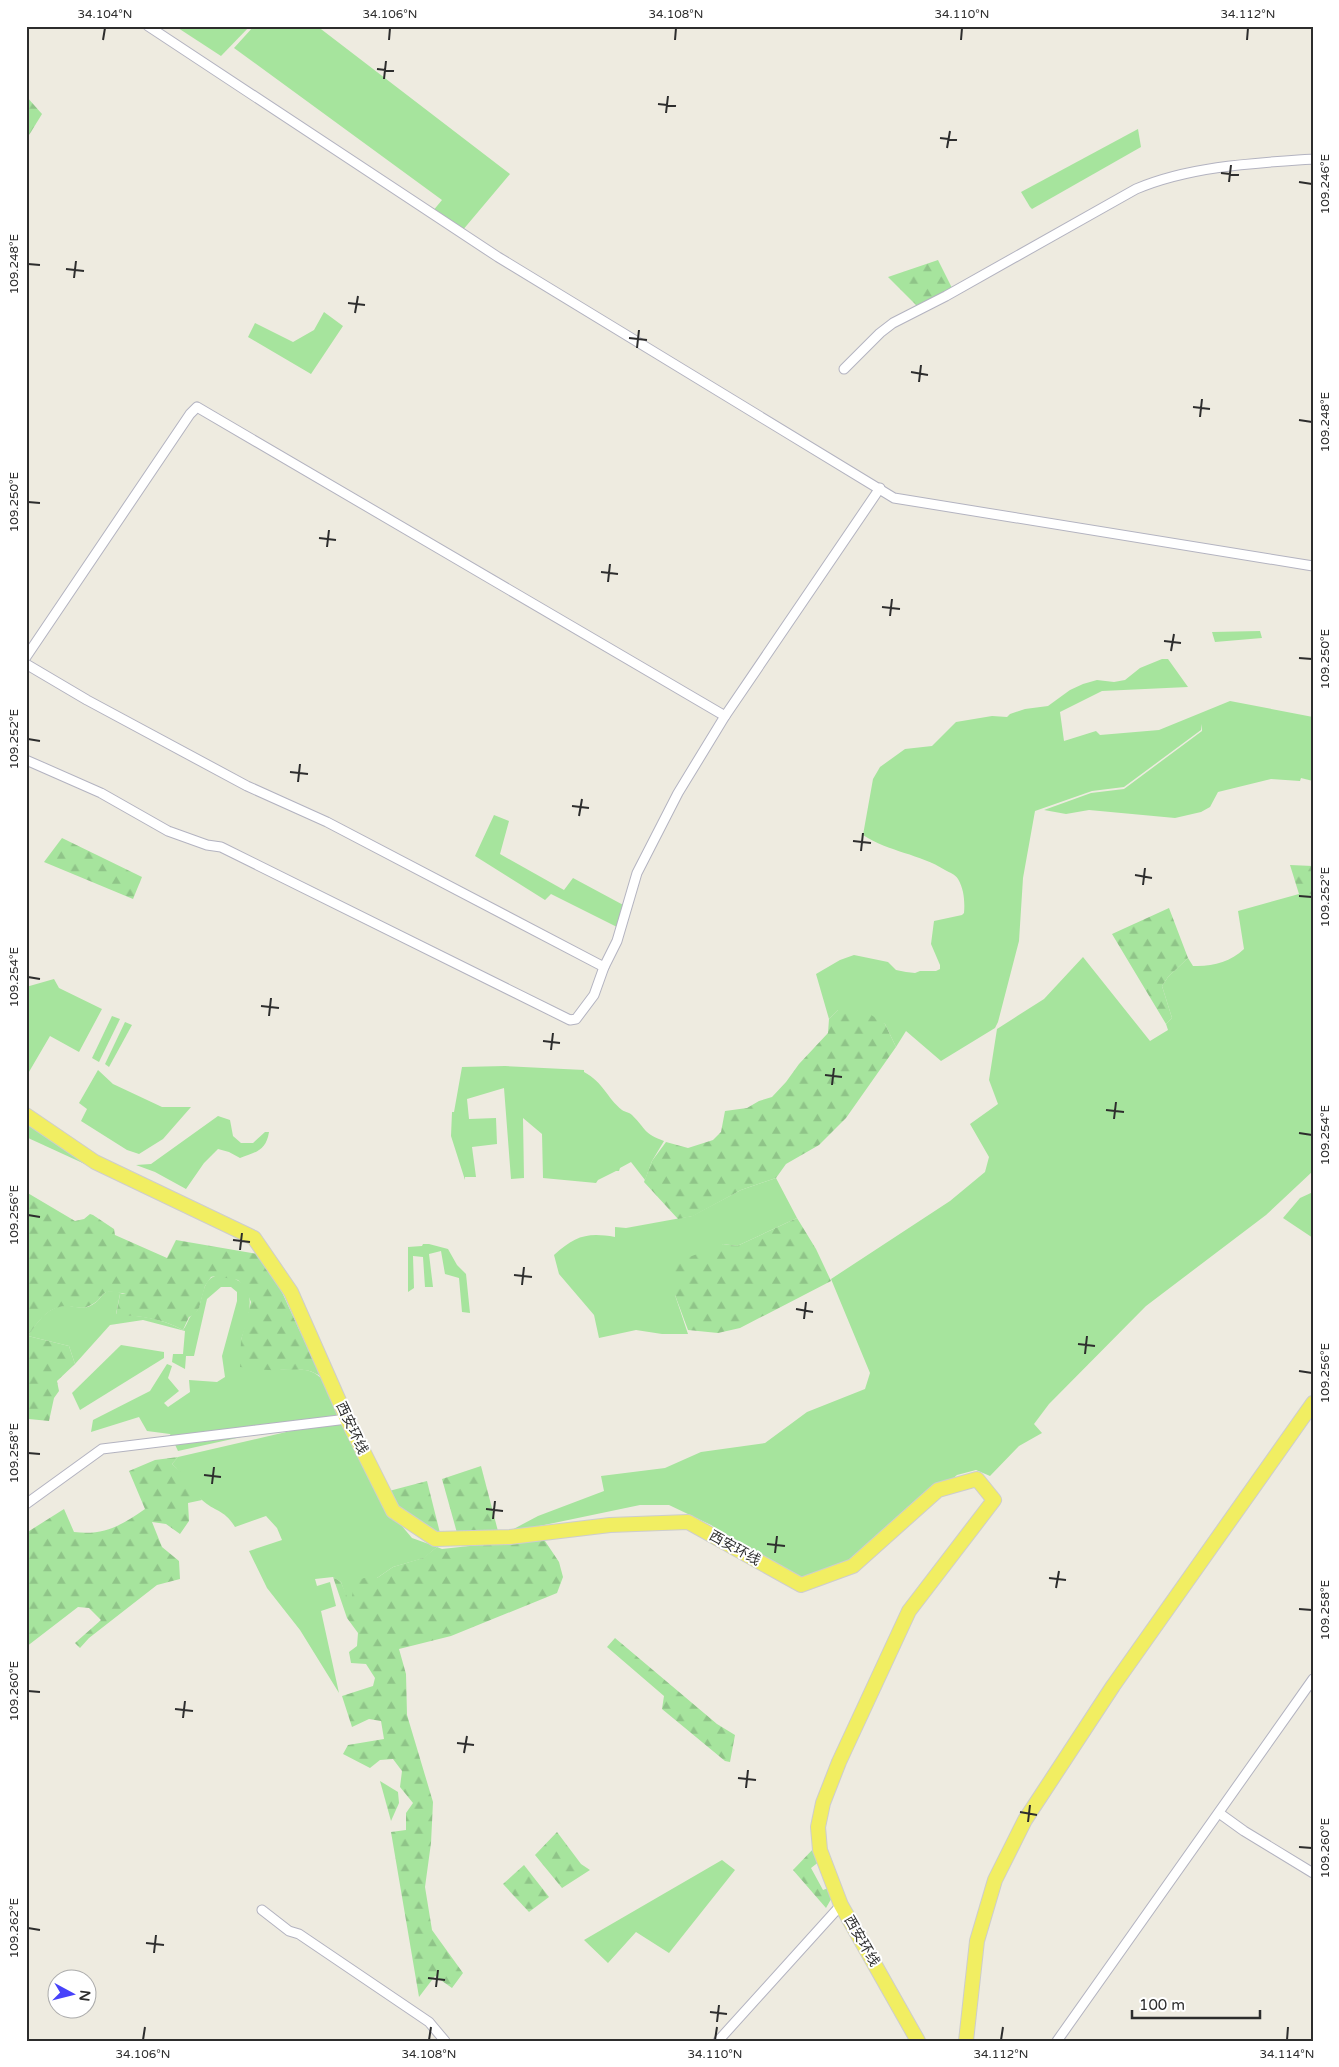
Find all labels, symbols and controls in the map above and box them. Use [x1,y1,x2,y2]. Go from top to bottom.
text: 34.104°N [78,7,132,21]
text: 34.106°N [363,7,417,21]
text: 34.108°N [649,7,703,21]
text: 34.110°N [935,7,989,21]
text: 34.112°N [1221,7,1275,21]
text: 109.246°E [1318,153,1332,214]
text: 109.248°E [7,233,21,294]
text: 109.248°E [1318,391,1332,452]
text: 109.250°E [7,471,21,532]
text: 109.250°E [1318,628,1332,689]
text: 109.252°E [7,708,21,769]
text: 109.252°E [1318,866,1332,927]
text: 109.254°E [7,946,21,1007]
text: 109.254°E [1318,1104,1332,1165]
text: 109.256°E [7,1184,21,1245]
text: 109.256°E [1318,1342,1332,1403]
street label: 西安环线 [332,1399,372,1457]
text: 109.258°E [7,1422,21,1483]
street label: 西安环线 [706,1527,764,1569]
text: 109.258°E [1318,1579,1332,1640]
text: 109.260°E [7,1660,21,1721]
text: 109.260°E [1318,1817,1332,1878]
text: 109.262°E [7,1897,21,1958]
street label: 西安环线 [841,1913,883,1969]
north arrow [48,1970,98,2020]
scale bar [1132,1987,1259,2019]
text: N [75,1989,94,2002]
text: 100 m [1139,1996,1185,2014]
text: 34.106°N [116,2047,170,2061]
text: 34.108°N [402,2047,456,2061]
text: 34.110°N [688,2047,742,2061]
text: 34.112°N [974,2047,1028,2061]
text: 34.114°N [1260,2047,1314,2061]

